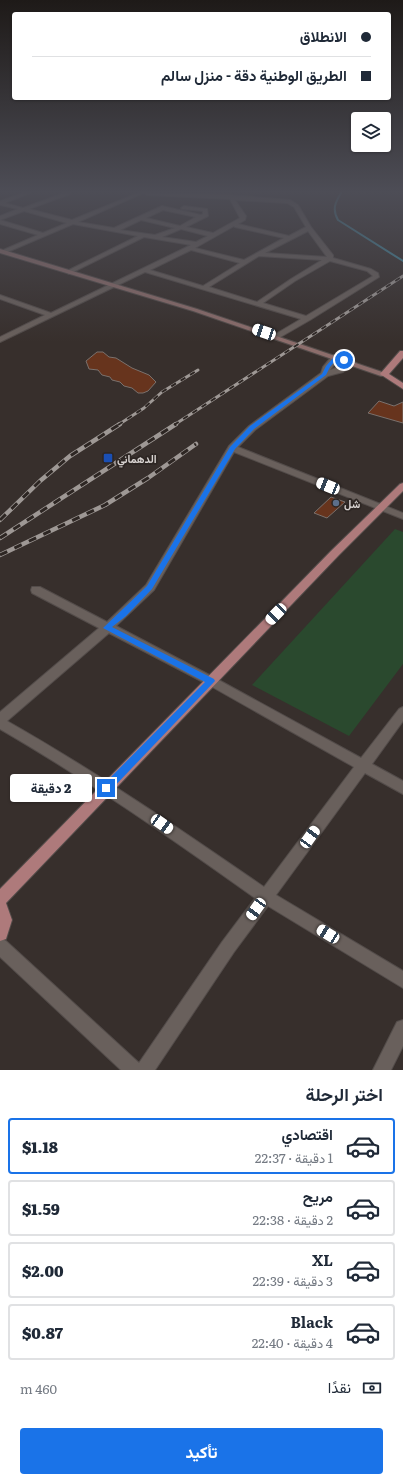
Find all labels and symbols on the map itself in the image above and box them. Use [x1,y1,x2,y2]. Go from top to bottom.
car [251,322,277,342]
route start [335,351,353,369]
place label: الدهماني [117,450,157,468]
marker: الدهماني [102,452,114,464]
car [315,476,341,496]
place label: شل [344,495,360,511]
marker: شل [331,498,341,508]
car [263,601,289,627]
callout: 2 دقيقة [10,774,92,802]
route end [97,779,115,797]
car [149,812,175,836]
car [298,824,322,850]
car [244,896,268,922]
car [315,923,341,945]

